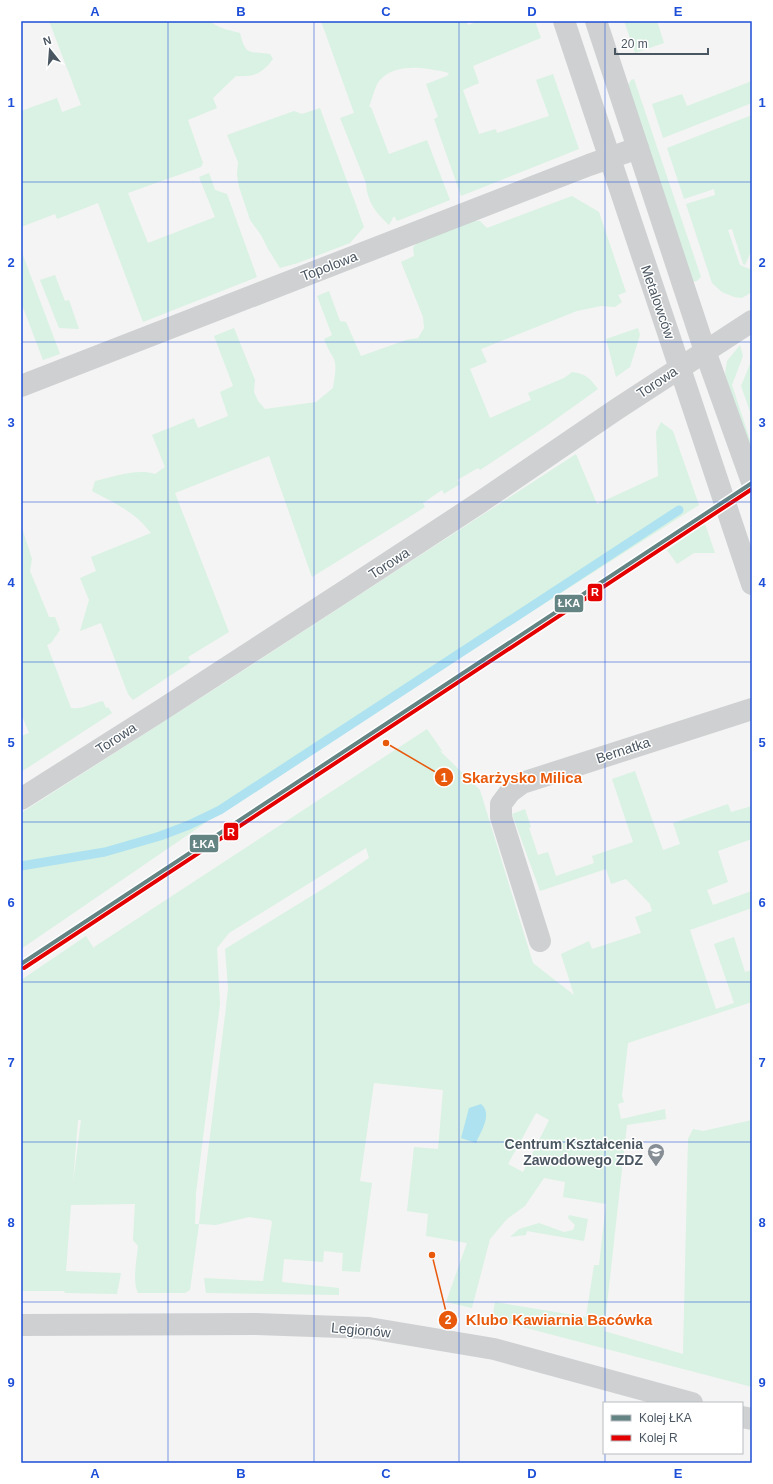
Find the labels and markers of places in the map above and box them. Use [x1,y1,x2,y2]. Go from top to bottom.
callout: Skarżysko Milica [434,764,590,791]
place label: Centrum Kształcenia Zawodowego ZDZ [505,1136,643,1168]
school or university icon: Centrum Kształcenia Zawodowego ZDZ [646,1142,666,1167]
callout: Klubo Kawiarnia Bacówka [438,1307,661,1334]

